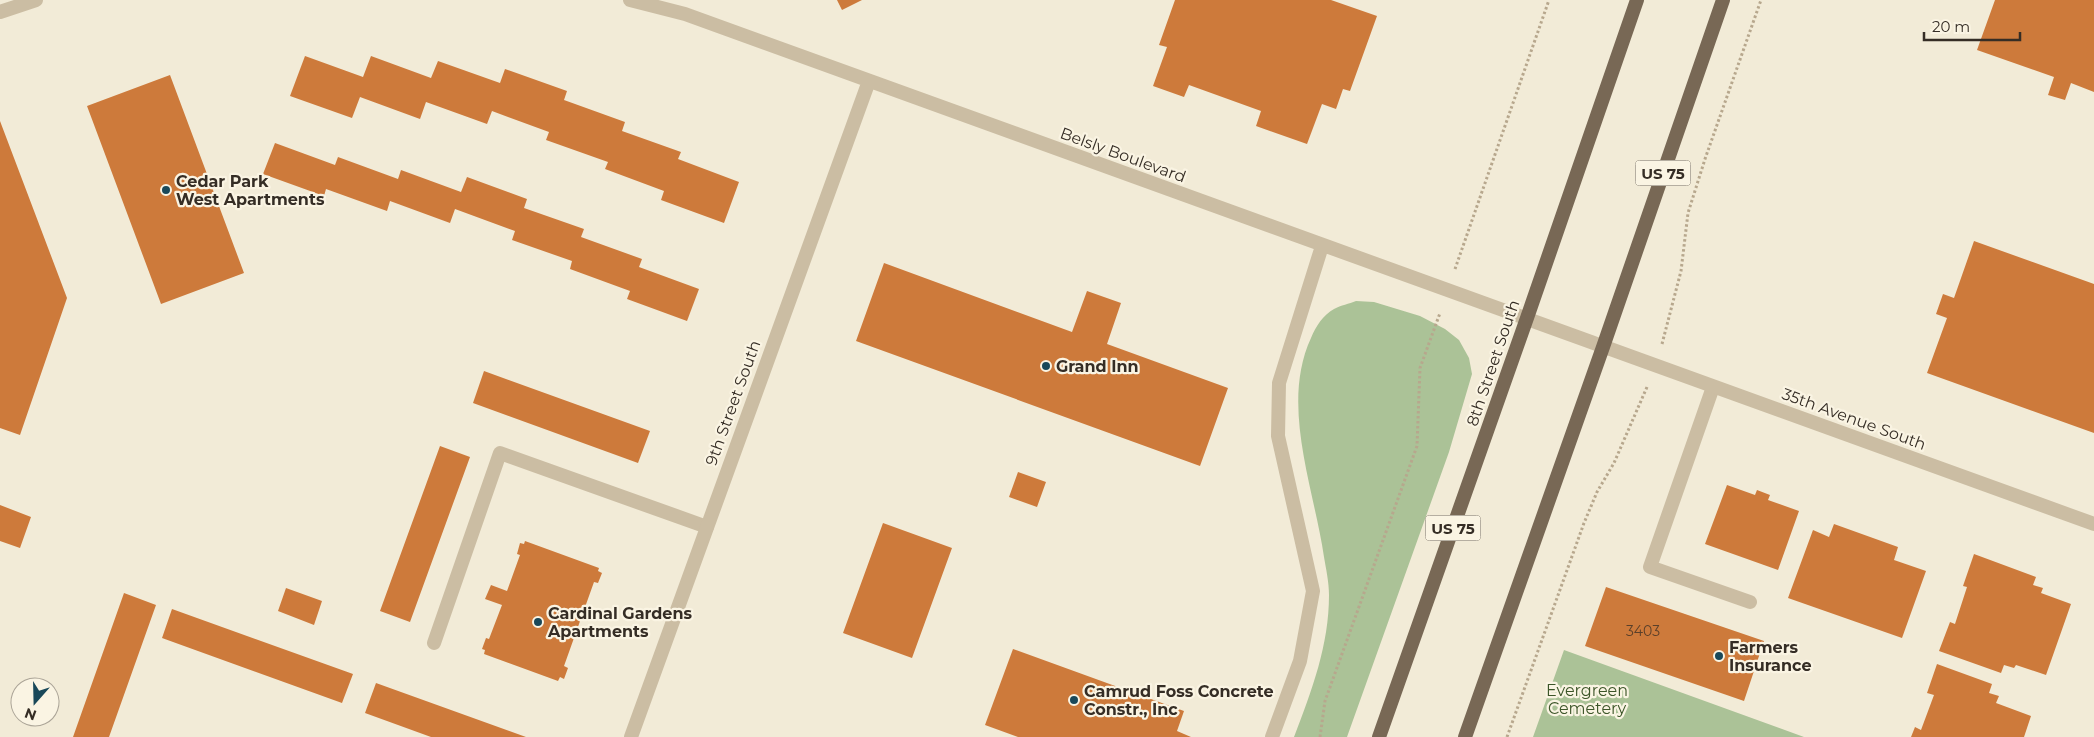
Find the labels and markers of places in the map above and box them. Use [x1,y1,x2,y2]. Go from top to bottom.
place label: Cedar Park West Apartments [176,172,325,209]
marker: Cedar Park West Apartments [160,184,172,196]
place label: Grand Inn [1056,357,1139,376]
marker: Grand Inn [1040,360,1052,372]
place label: Cardinal Gardens Apartments [547,604,693,641]
marker: Cardinal Gardens Apartments [532,616,544,628]
place label: Farmers Insurance [1729,638,1812,675]
marker: Farmers Insurance [1713,650,1725,662]
place label: Camrud Foss Concrete Constr., Inc [1084,682,1274,719]
marker: Camrud Foss Concrete Constr., Inc [1068,694,1080,706]

